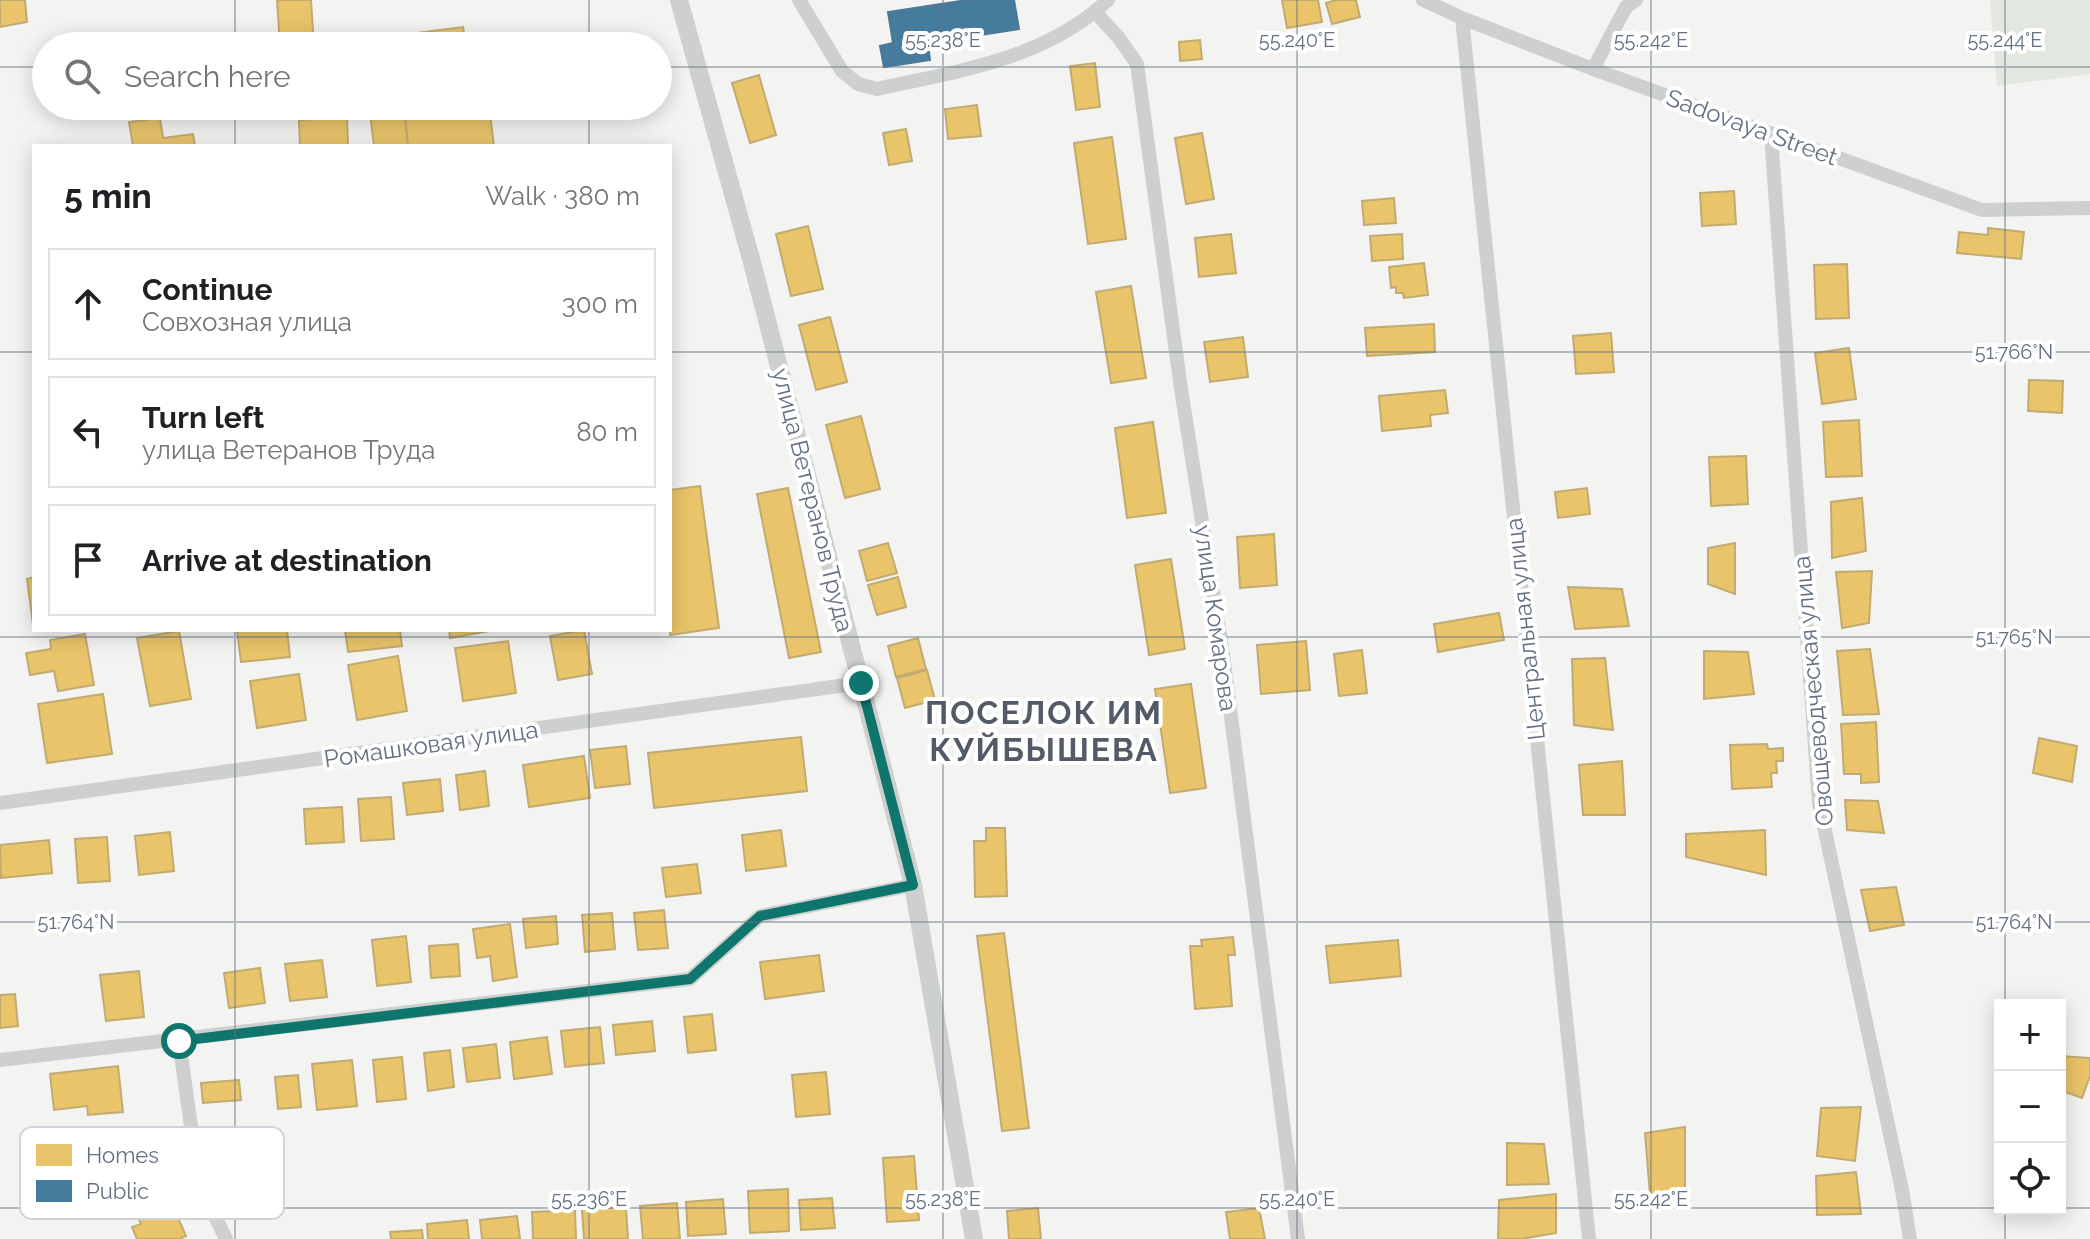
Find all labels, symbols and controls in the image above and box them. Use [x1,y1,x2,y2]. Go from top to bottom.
text: 55.238°E [905,28,981,52]
text: 55.240°E [1259,28,1335,52]
text: 55.242°E [1614,28,1688,52]
text: 55.244°E [1967,28,2043,52]
search box [32,32,672,120]
icon: search [60,54,104,98]
text: Search here [124,59,291,94]
street label: Sadovaya Street [1662,83,1842,171]
text: 5 min [64,176,152,216]
text: Walk · 380 m [485,181,640,211]
text: Continue [142,272,273,307]
icon: ahead [66,282,110,326]
text: 300 m [562,289,638,319]
text: Совхозная улица [142,307,352,337]
text: 51.766°N [1975,340,2053,364]
street label: улица Ветеранов Труда [766,365,860,635]
text: Turn left [142,400,264,435]
icon: left [66,410,110,454]
text: 80 m [576,417,638,447]
text: улица Ветеранов Труда [142,435,436,465]
street label: Центральная улица [1499,516,1551,742]
street label: улица Комарова [1189,523,1243,713]
icon: arrive [66,538,110,582]
text: Arrive at destination [142,543,432,578]
street label: Овощеводческая улица [1787,555,1839,827]
text: 51.765°N [1975,625,2053,649]
route end [843,665,879,701]
district label: ПОСЕЛОК ИМ КУЙБЫШЕВА [925,694,1163,768]
street label: Ромашковая улица [322,715,540,773]
text: 51.764°N [38,910,114,934]
text: 51.764°N [1976,910,2052,934]
map controls [1994,999,2066,1215]
button: + [1994,999,2066,1071]
route start [161,1023,197,1059]
button: − [1994,1071,2066,1143]
legend [20,1127,284,1219]
text: Homes [86,1142,159,1168]
button: locate [1994,1143,2066,1215]
text: Public [86,1178,149,1204]
text: 55.236°E [551,1187,627,1211]
text: 55.238°E [905,1187,981,1211]
text: 55.240°E [1259,1187,1335,1211]
text: 55.242°E [1614,1187,1688,1211]

